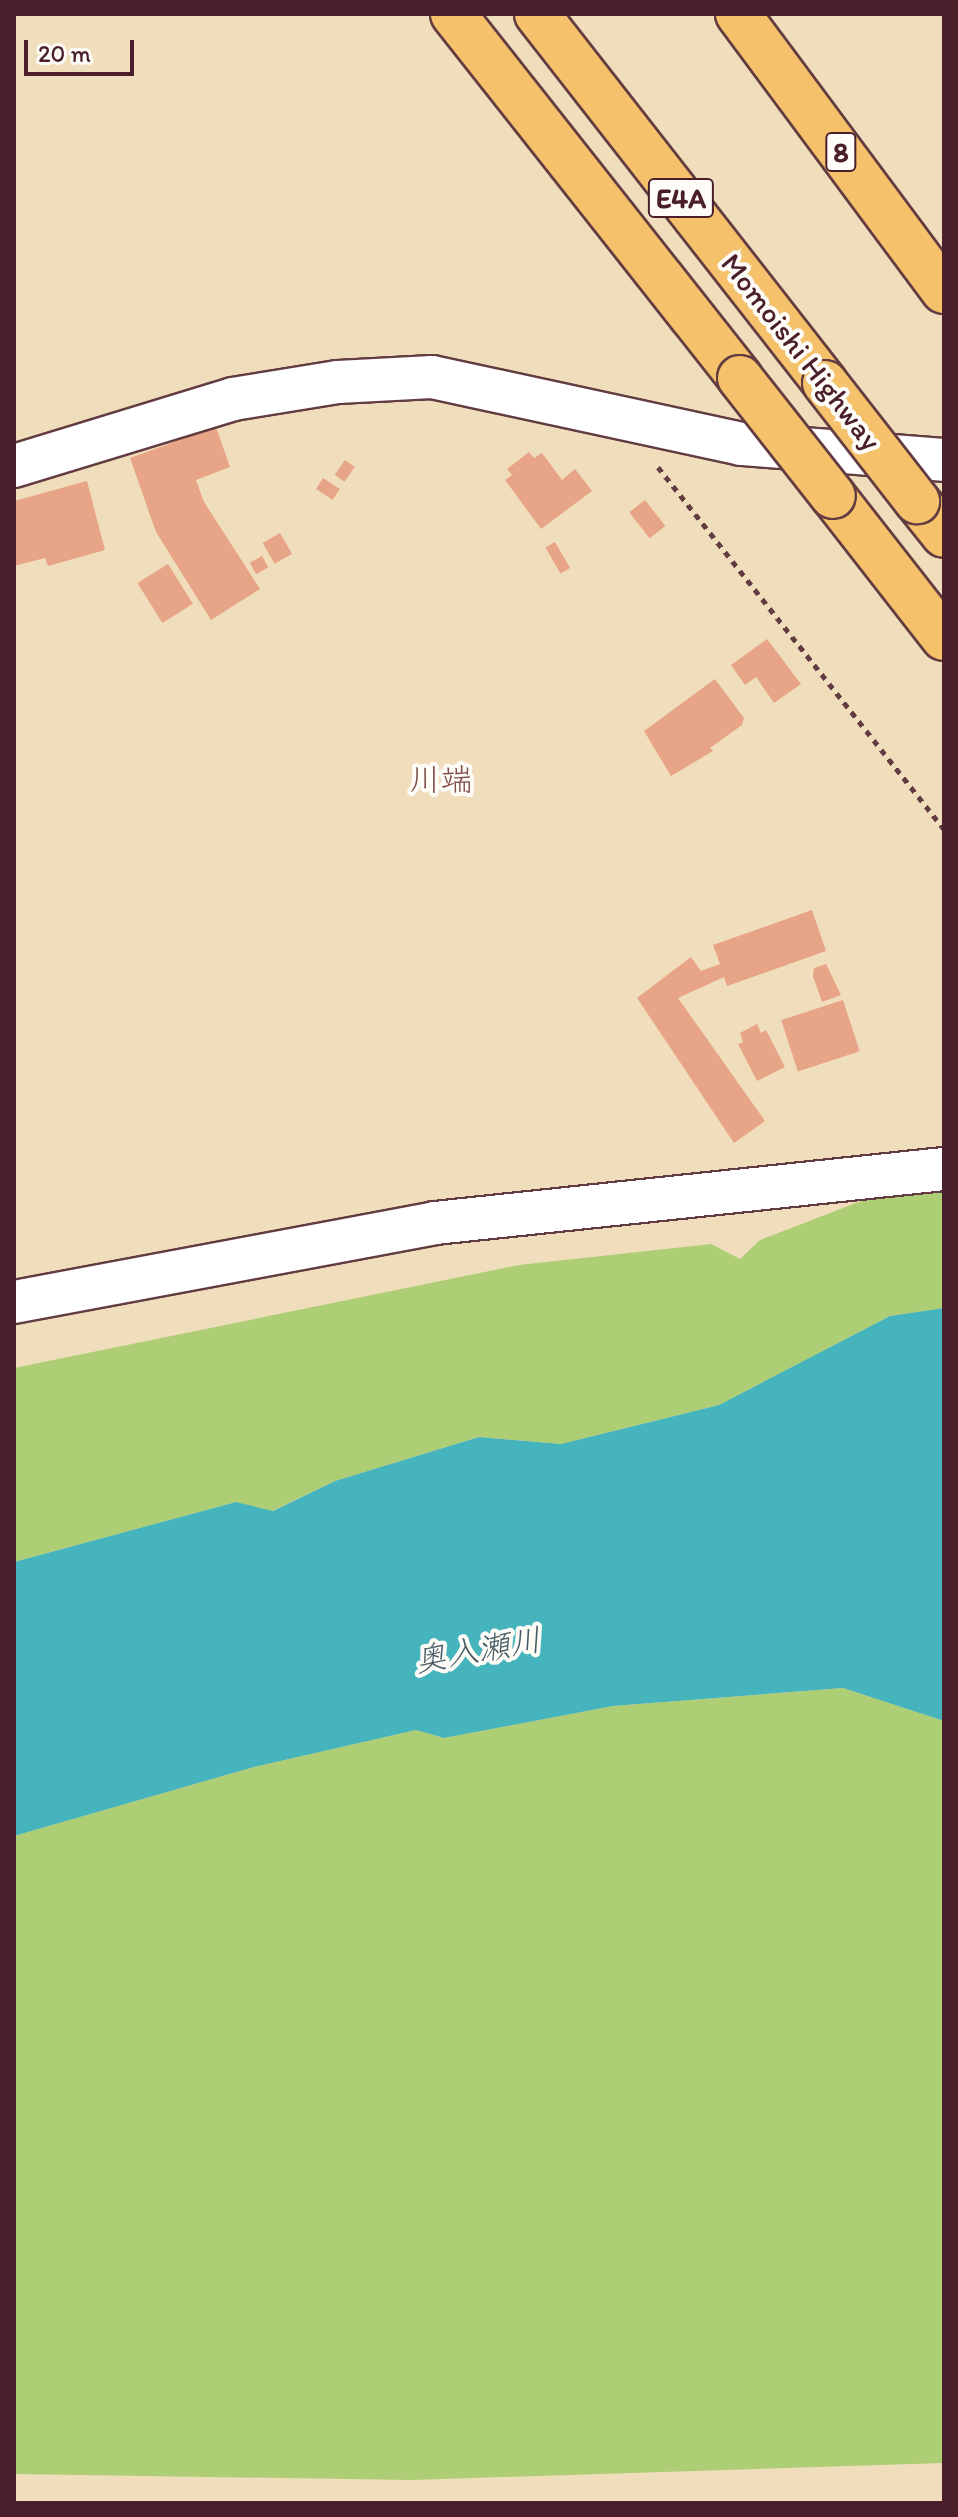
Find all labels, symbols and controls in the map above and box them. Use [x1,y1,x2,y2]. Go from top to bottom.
scale bar [28,24,138,74]
text: 20 m [38,39,91,68]
road number: 8 [825,128,857,176]
road number: E4A [647,174,715,222]
street label: Momoishi Highway [713,247,889,457]
district label: 川端 [409,760,473,798]
water label: 奥入瀬川 [412,1620,544,1680]

